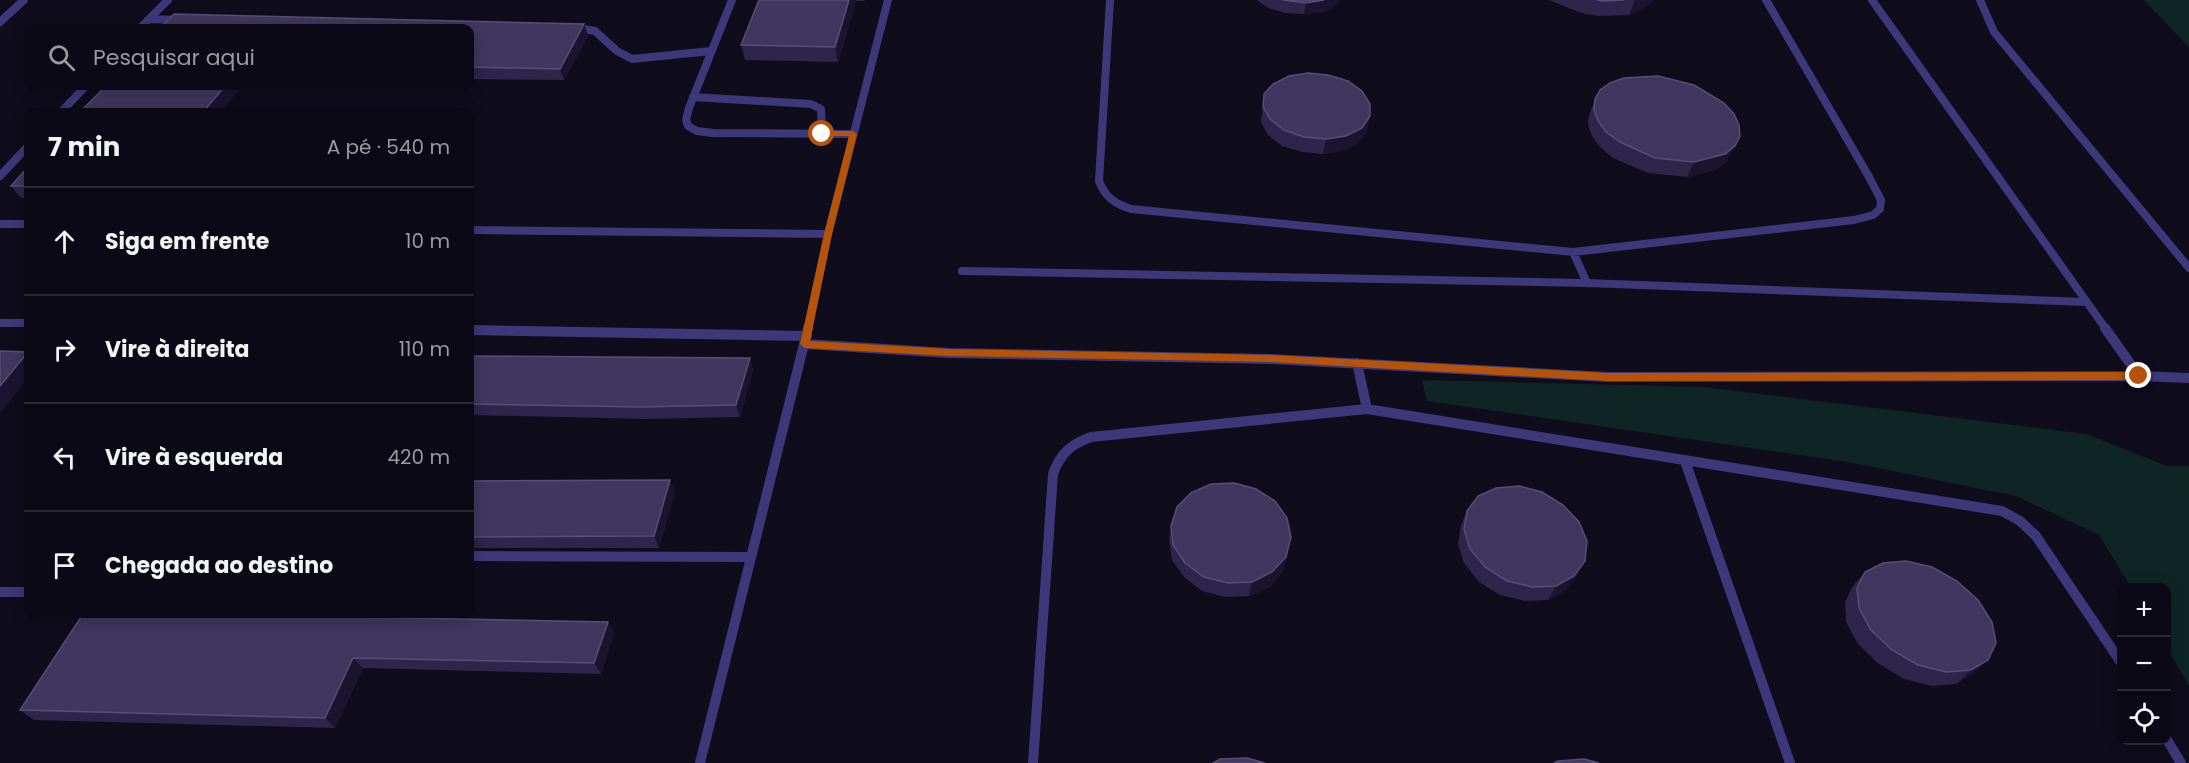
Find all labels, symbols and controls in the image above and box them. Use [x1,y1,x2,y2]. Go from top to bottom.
search box [24,24,474,90]
icon: search [45,41,78,74]
text: Pesquisar aqui [93,42,255,73]
route start [808,120,834,146]
text: 7 min [48,129,120,165]
text: A pé · 540 m [327,133,450,161]
icon: ahead [48,225,81,258]
text: Siga em frente [105,226,269,257]
text: 10 m [405,227,450,255]
icon: right [48,333,81,366]
text: Vire à direita [105,334,250,365]
text: 110 m [399,335,450,363]
route end [2125,362,2151,388]
icon: left [48,441,81,474]
text: Vire à esquerda [105,442,283,473]
text: 420 m [387,443,450,471]
icon: arrive [48,549,81,582]
text: Chegada ao destino [105,550,333,581]
map controls [2117,583,2171,745]
button: + [2117,583,2171,637]
button: − [2117,637,2171,691]
button: locate [2117,691,2171,745]

